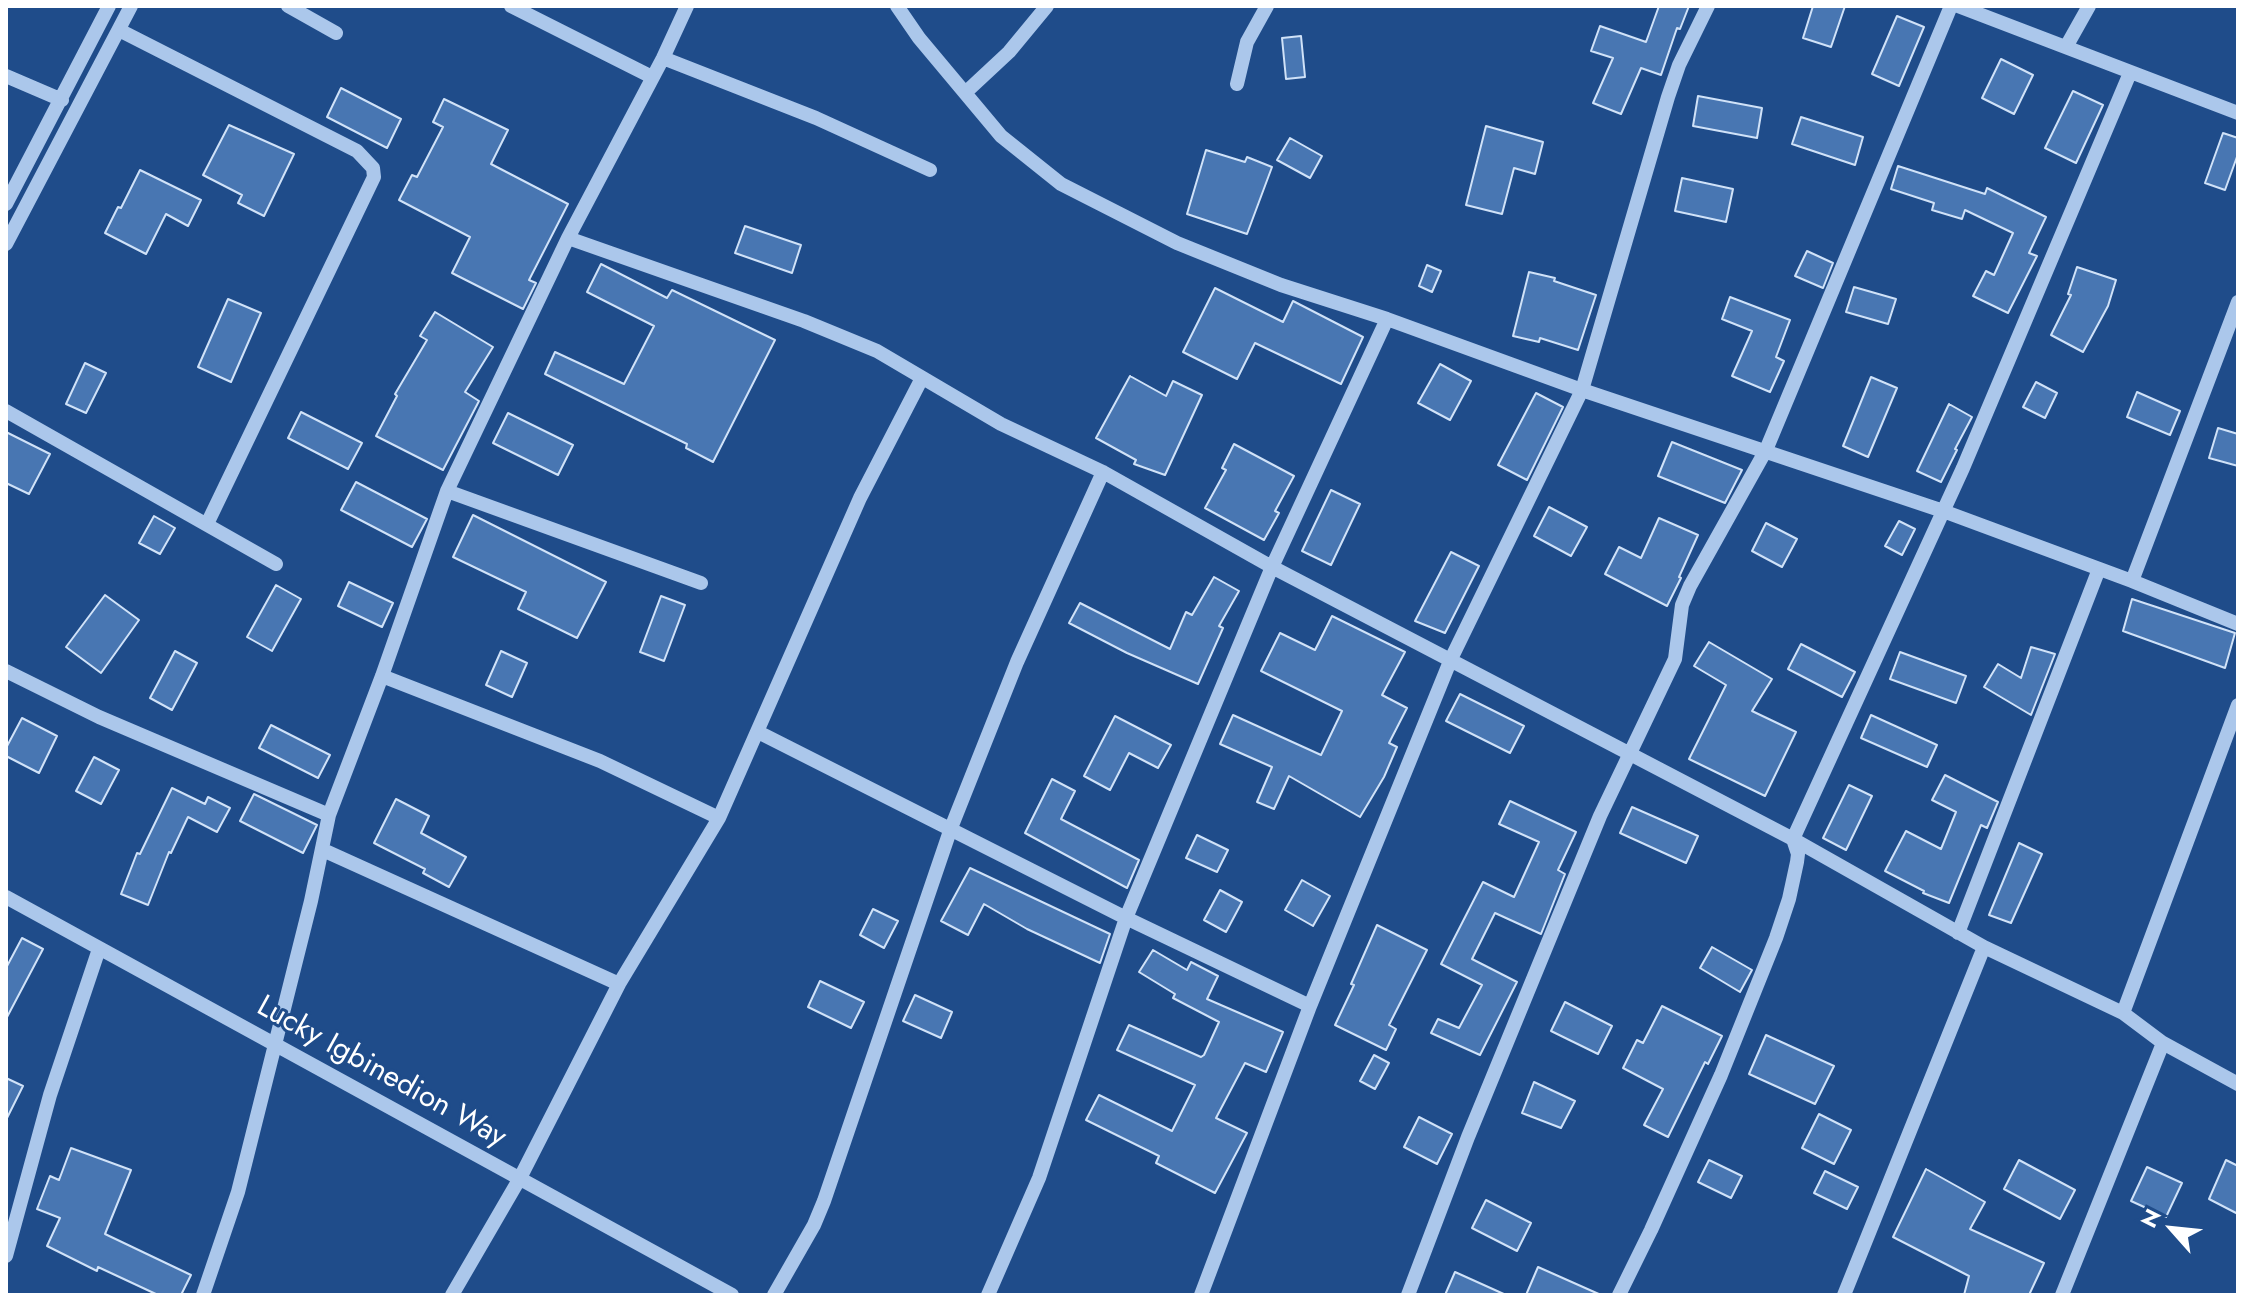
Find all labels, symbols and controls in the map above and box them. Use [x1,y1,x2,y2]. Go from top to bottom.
street label: Lucky Igbinedion Way [250,989,512,1157]
north arrow [2132,1189,2212,1269]
text: N [2132,1203,2169,1233]

